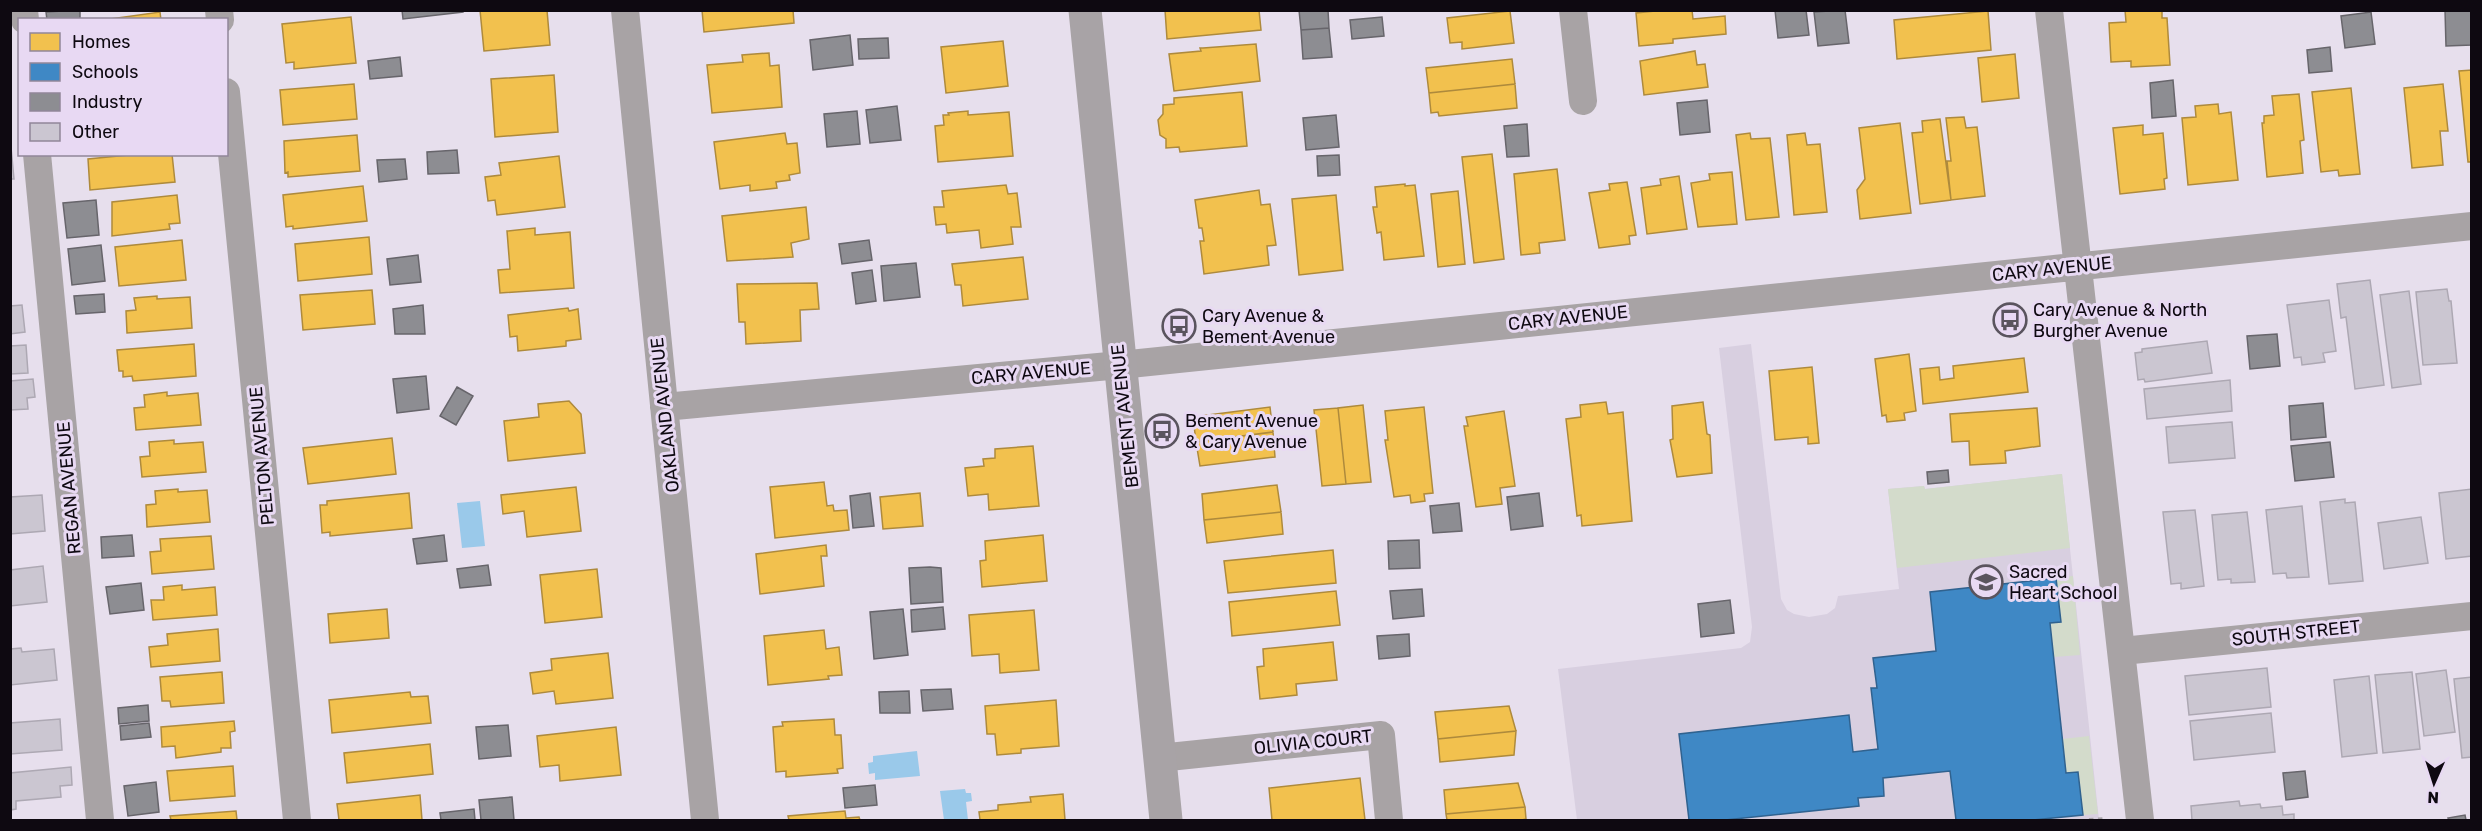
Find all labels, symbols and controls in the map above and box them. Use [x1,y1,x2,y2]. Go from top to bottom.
legend [18,18,228,156]
text: Homes [72,31,130,53]
text: Schools [72,61,138,83]
text: Industry [72,91,142,113]
text: Other [72,121,119,143]
street label: CARY AVENUE [1991,252,2113,286]
place label: Cary Avenue & North Burgher Avenue [2033,299,2207,342]
street label: CARY AVENUE [1507,301,1629,335]
bus stop icon: Cary Avenue & North Burgher Avenue [1992,302,2028,338]
place label: Cary Avenue & Bement Avenue [1202,305,1335,348]
bus stop icon: Cary Avenue & Bement Avenue [1161,308,1197,344]
street label: OAKLAND AVENUE [646,336,684,494]
street label: BEMENT AVENUE [1107,343,1143,489]
street label: CARY AVENUE [970,357,1092,389]
street label: PELTON AVENUE [245,386,279,526]
place label: Bement Avenue & Cary Avenue [1185,410,1318,453]
bus stop icon: Bement Avenue & Cary Avenue [1144,413,1180,449]
street label: REGAN AVENUE [52,421,86,555]
place label: Sacred Heart School [2009,561,2117,604]
school or university icon: Sacred Heart School [1968,564,2004,600]
street label: SOUTH STREET [2231,615,2361,651]
street label: OLIVIA COURT [1253,725,1373,759]
north arrow [2404,753,2464,813]
text: N [2427,788,2439,807]

